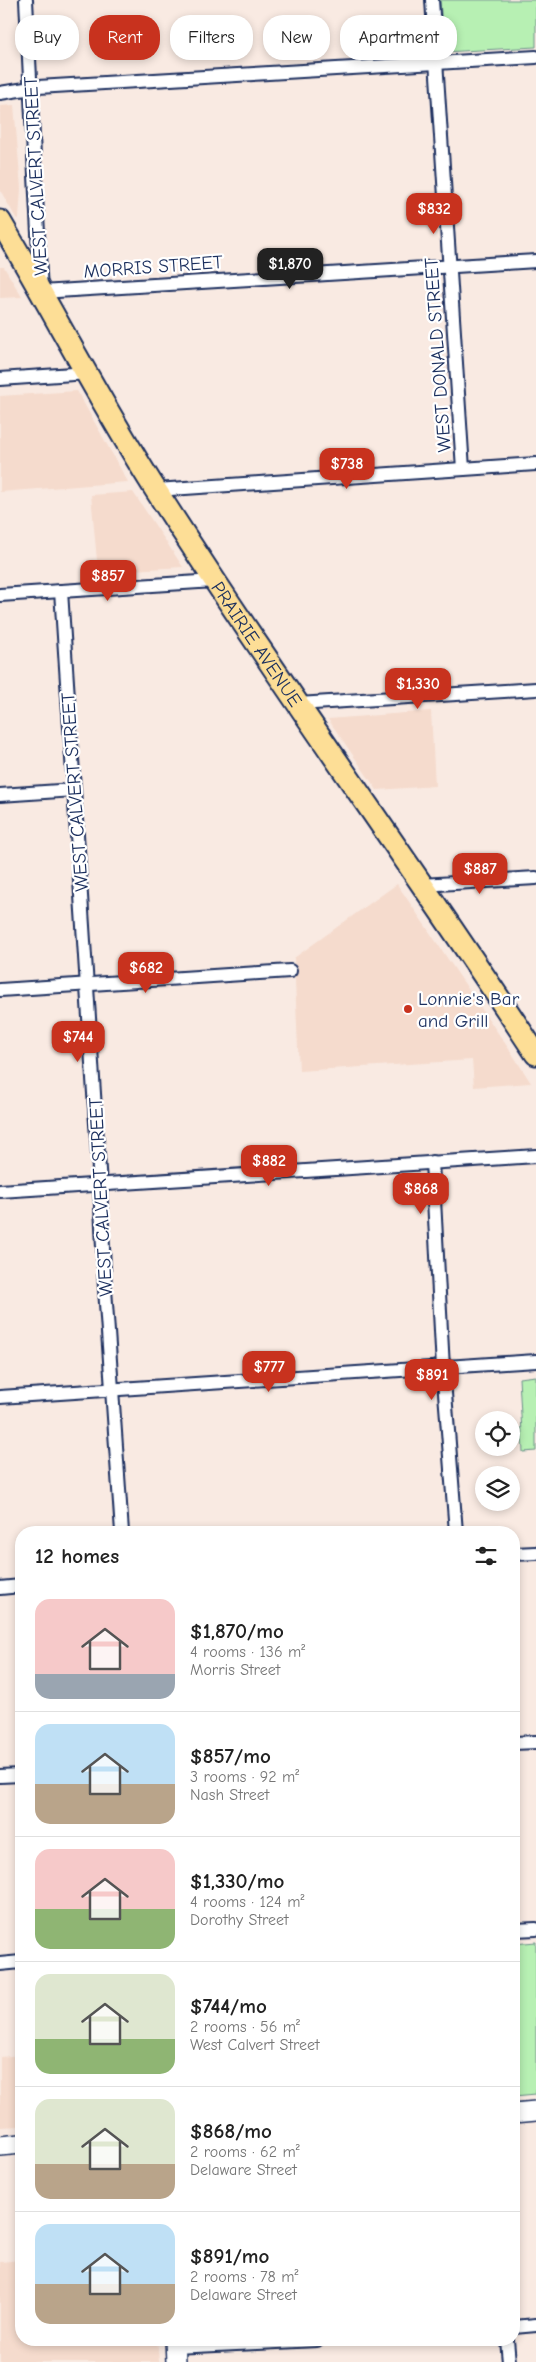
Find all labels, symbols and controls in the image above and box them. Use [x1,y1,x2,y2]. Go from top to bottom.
chip: Buy [15,15,79,60]
chip: Rent [89,15,160,60]
chip: Filters [170,15,253,60]
chip: New [263,15,330,60]
chip: Apartment [340,15,457,60]
street label: WEST CALVERT STREET [20,76,52,276]
pin: $832 [404,192,464,235]
text: $832 [417,200,451,218]
pin: $1,870 [249,248,331,290]
street label: MORRIS STREET [83,251,224,283]
text: $1,870 [268,255,312,273]
street label: WEST DONALD STREET [420,257,456,453]
pin: $738 [317,448,377,490]
text: $738 [331,455,363,473]
pin: $857 [78,560,138,602]
text: $857 [91,567,125,585]
street label: PRAIRIE AVENUE [206,578,306,711]
pin: $1,330 [377,668,459,710]
text: $1,330 [396,675,440,693]
street label: WEST CALVERT STREET [57,692,93,892]
pin: $887 [450,852,510,895]
text: $887 [463,860,497,878]
pin: $682 [116,952,176,994]
text: $682 [129,959,163,977]
place label: Lonnie's Bar and Grill [418,988,520,1032]
marker: Lonnie's Bar and Grill [402,1003,414,1015]
pin: $744 [48,1020,108,1063]
text: $744 [63,1028,93,1046]
street label: WEST CALVERT STREET [85,1097,117,1297]
pin: $882 [239,1144,299,1187]
text: $882 [252,1152,286,1170]
pin: $868 [391,1172,451,1215]
text: $868 [404,1180,438,1198]
pin: $777 [239,1350,299,1393]
text: $777 [253,1358,285,1376]
pin: $891 [402,1358,462,1401]
text: $891 [416,1366,448,1384]
map controls [475,1411,520,1511]
button: locate [475,1411,520,1456]
button: layers [475,1466,520,1511]
icon: filters [472,1542,500,1570]
text: 12 homes [35,1544,119,1568]
icon: home [75,1619,135,1679]
text: $1,870/mo [190,1619,284,1643]
text: 4 rooms · 136 m² [190,1643,305,1661]
text: Morris Street [190,1661,280,1679]
icon: home [75,1744,135,1804]
text: $857/mo [190,1744,271,1768]
text: 3 rooms · 92 m² [190,1768,299,1786]
text: Nash Street [190,1786,269,1804]
icon: home [75,1869,135,1929]
text: $1,330/mo [190,1869,284,1893]
text: 4 rooms · 124 m² [190,1893,304,1911]
text: Dorothy Street [190,1911,289,1929]
icon: home [75,1994,135,2054]
text: $744/mo [190,1994,267,2018]
text: 2 rooms · 56 m² [190,2018,300,2036]
text: West Calvert Street [190,2036,320,2054]
icon: home [75,2119,135,2179]
text: $868/mo [190,2119,272,2143]
text: 2 rooms · 62 m² [190,2143,300,2161]
text: Delaware Street [190,2161,297,2179]
icon: home [75,2244,135,2304]
text: $891/mo [190,2244,269,2268]
text: 2 rooms · 78 m² [190,2268,298,2286]
text: Delaware Street [190,2286,297,2304]

